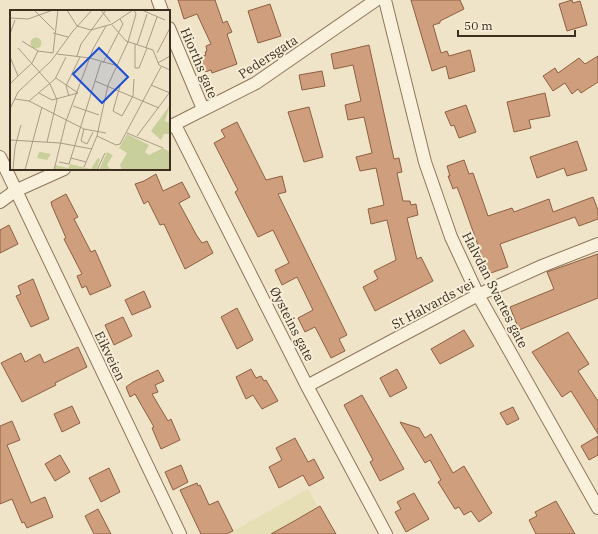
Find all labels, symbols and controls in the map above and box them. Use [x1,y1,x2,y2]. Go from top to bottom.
inset map [10,10,170,170]
scale bar [458,12,575,38]
text: 50 m [464,18,493,33]
street label: Hiorths gate [176,25,222,101]
street label: Pedersgata [235,31,301,83]
street label: Halvdan Svartes gate [458,229,532,351]
street label: St Halvards vei [389,275,477,333]
street label: Øysteins gate [266,284,318,364]
street label: Eikveien [91,328,129,384]

